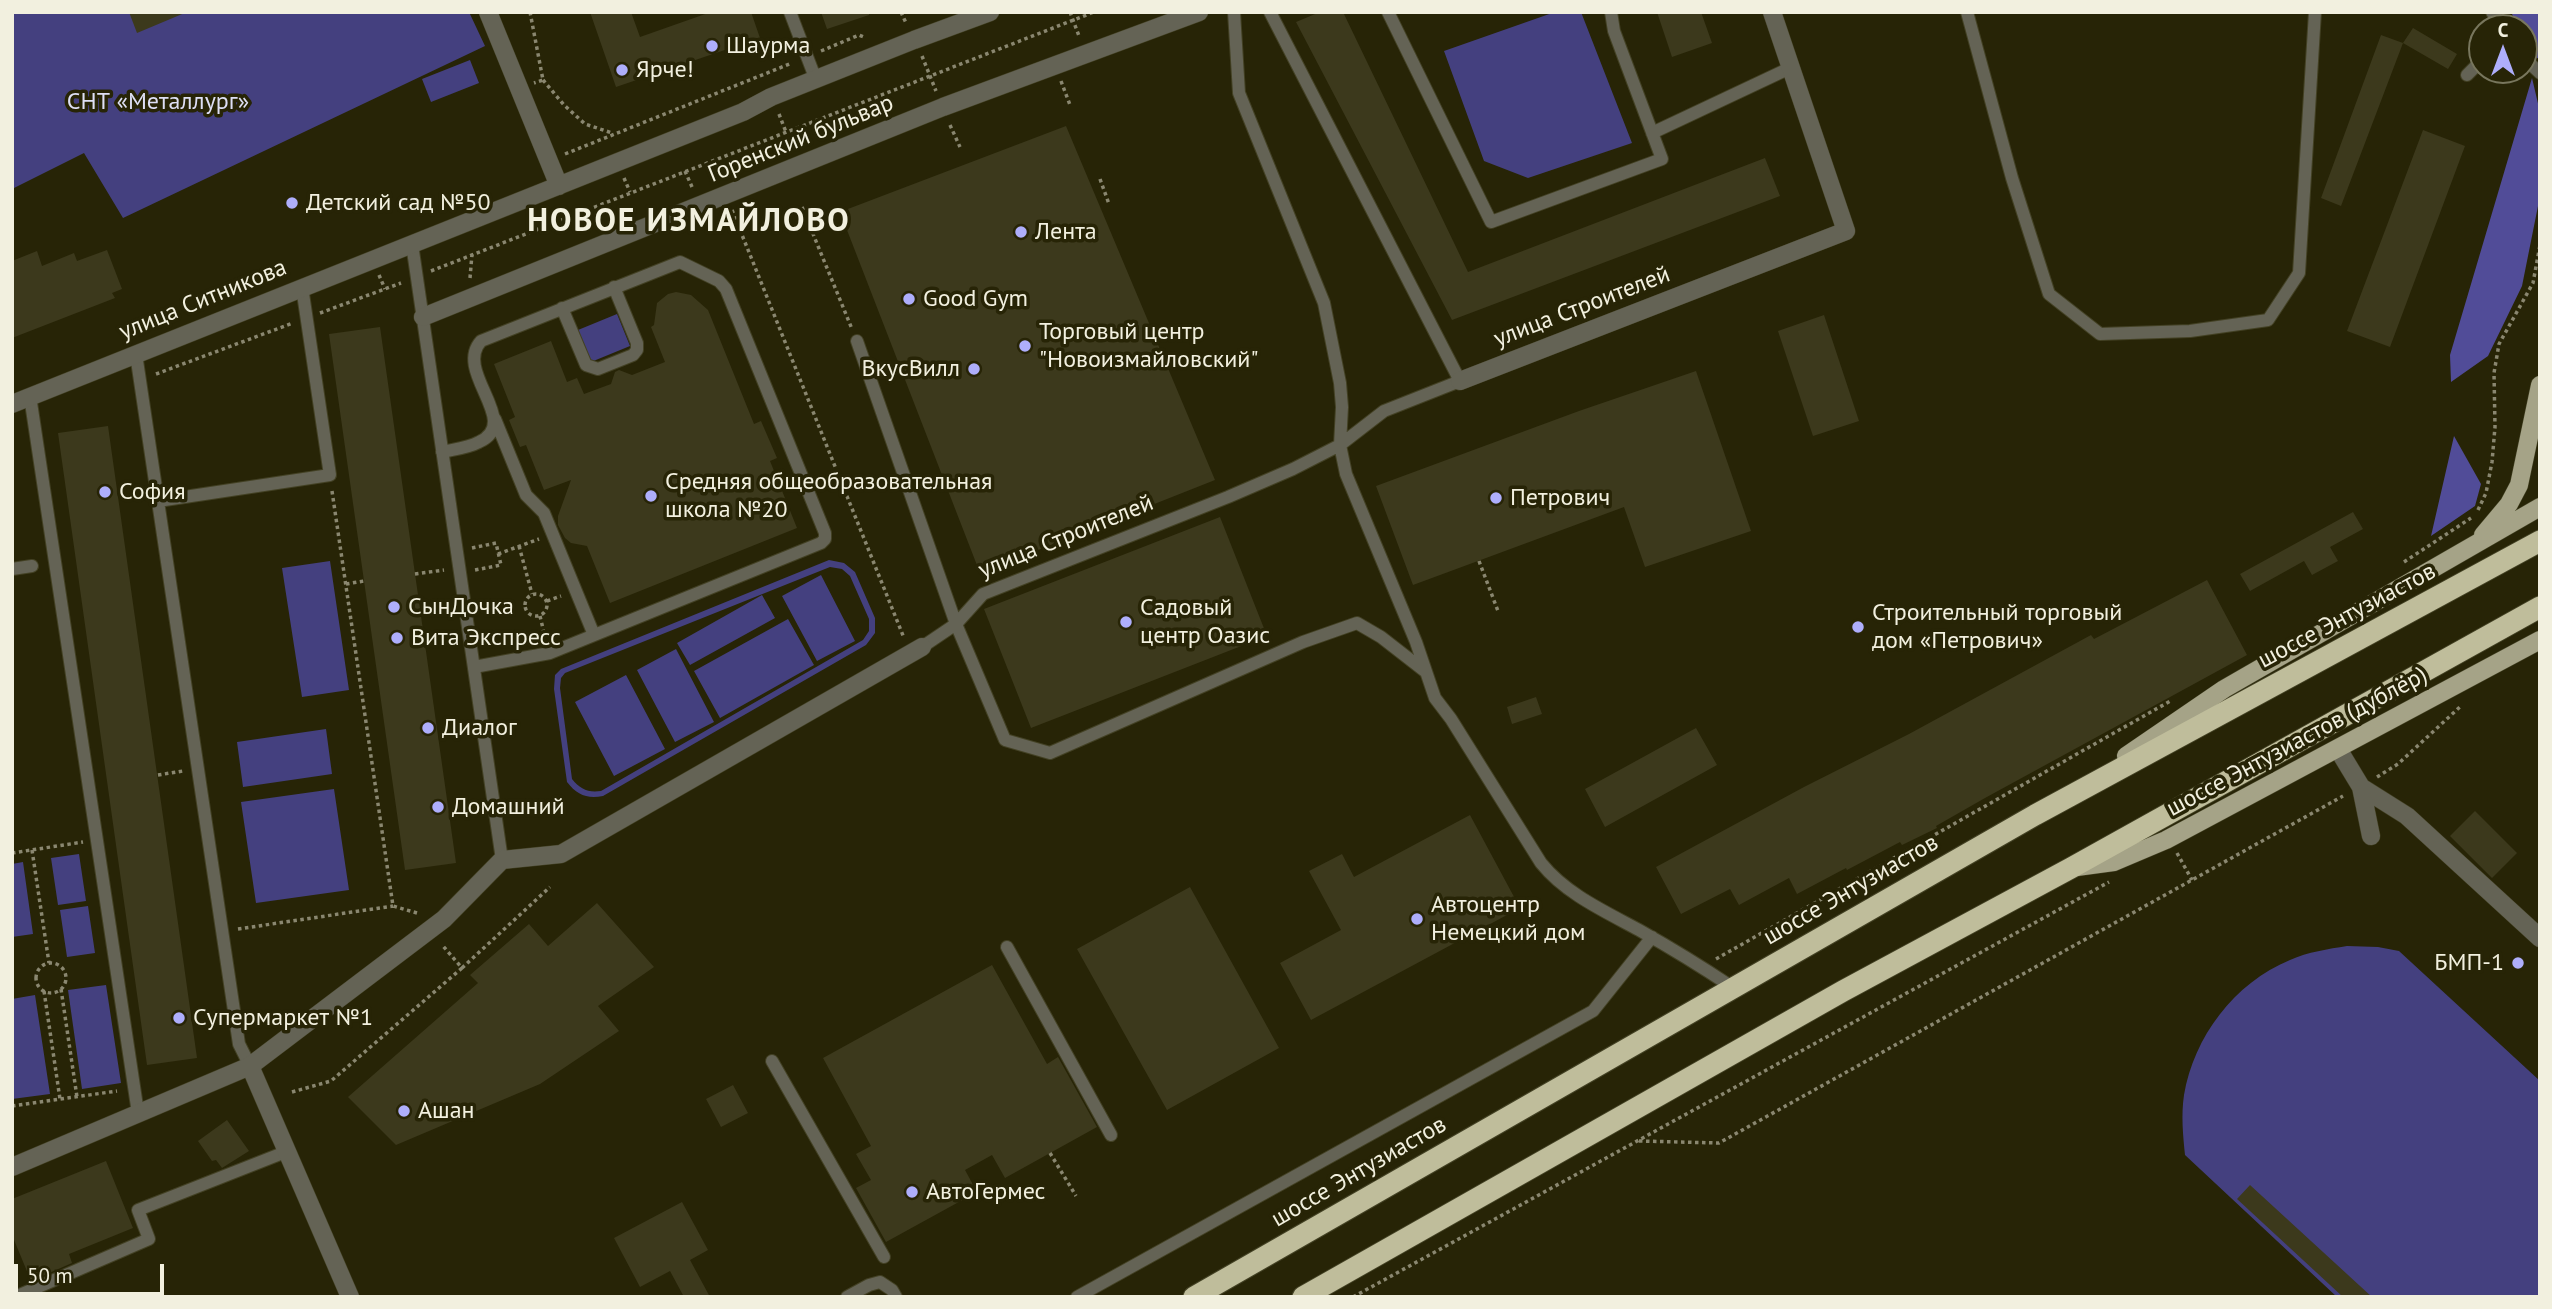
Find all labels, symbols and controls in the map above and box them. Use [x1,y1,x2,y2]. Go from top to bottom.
north arrow [2468,14,2538,84]
text: С [2498,18,2508,42]
place label: Шаурма [726,32,811,60]
marker: Шаурма [704,38,720,54]
place label: Ярче! [636,56,694,84]
marker: Ярче! [614,62,630,78]
park label: СНТ «Металлург» [67,88,249,116]
street label: Горенский бульвар [704,89,898,189]
place label: Детский сад №50 [306,189,491,217]
marker: Детский сад №50 [284,195,300,211]
district label: НОВОЕ ИЗМАЙЛОВО [529,203,849,241]
place label: Лента [1035,218,1097,246]
marker: Лента [1013,224,1029,240]
street label: улица Ситникова [115,253,291,347]
street label: улица Строителей [1490,260,1674,354]
place label: Good Gym [923,285,1028,313]
marker: Good Gym [901,291,917,307]
place label: Торговый центр "Новоизмайловский" [1039,318,1259,374]
marker: Торговый центр "Новоизмайловский" [1017,338,1033,354]
place label: ВкусВилл [861,355,960,383]
marker: ВкусВилл [966,361,982,377]
place label: Средняя общеобразовательная школа №20 [665,468,992,524]
place label: София [119,478,186,506]
marker: София [97,484,113,500]
place label: Петрович [1510,484,1610,512]
marker: Средняя общеобразовательная школа №20 [643,488,659,504]
street label: улица Строителей [974,489,1158,585]
marker: Петрович [1488,490,1504,506]
street label: шоссе Энтузиастов [2253,557,2441,675]
place label: СынДочка [408,593,514,621]
place label: Садовый центр Оазис [1140,594,1270,650]
marker: СынДочка [386,599,402,615]
place label: Строительный торговый дом «Петрович» [1872,599,2122,655]
marker: Садовый центр Оазис [1118,614,1134,630]
marker: Строительный торговый дом «Петрович» [1850,619,1866,635]
place label: Вита Экспресс [411,624,561,652]
marker: Вита Экспресс [389,630,405,646]
street label: шоссе Энтузиастов (дублёр) [2162,661,2432,823]
place label: Диалог [442,714,517,742]
marker: Диалог [420,720,436,736]
place label: Домашний [452,793,565,821]
marker: Домашний [430,799,446,815]
street label: шоссе Энтузиастов [1758,828,1944,952]
place label: Автоцентр Немецкий дом [1431,891,1586,947]
marker: Автоцентр Немецкий дом [1409,911,1425,927]
place label: БМП-1 [2434,949,2504,977]
marker: БМП-1 [2510,955,2526,971]
place label: Супермаркет №1 [193,1004,373,1032]
marker: Супермаркет №1 [171,1010,187,1026]
place label: Ашан [418,1097,475,1125]
marker: Ашан [396,1103,412,1119]
street label: шоссе Энтузиастов [1266,1110,1452,1234]
place label: АвтоГермес [926,1178,1045,1206]
marker: АвтоГермес [904,1184,920,1200]
scale bar [18,1250,168,1294]
text: 50 m [27,1262,73,1289]

